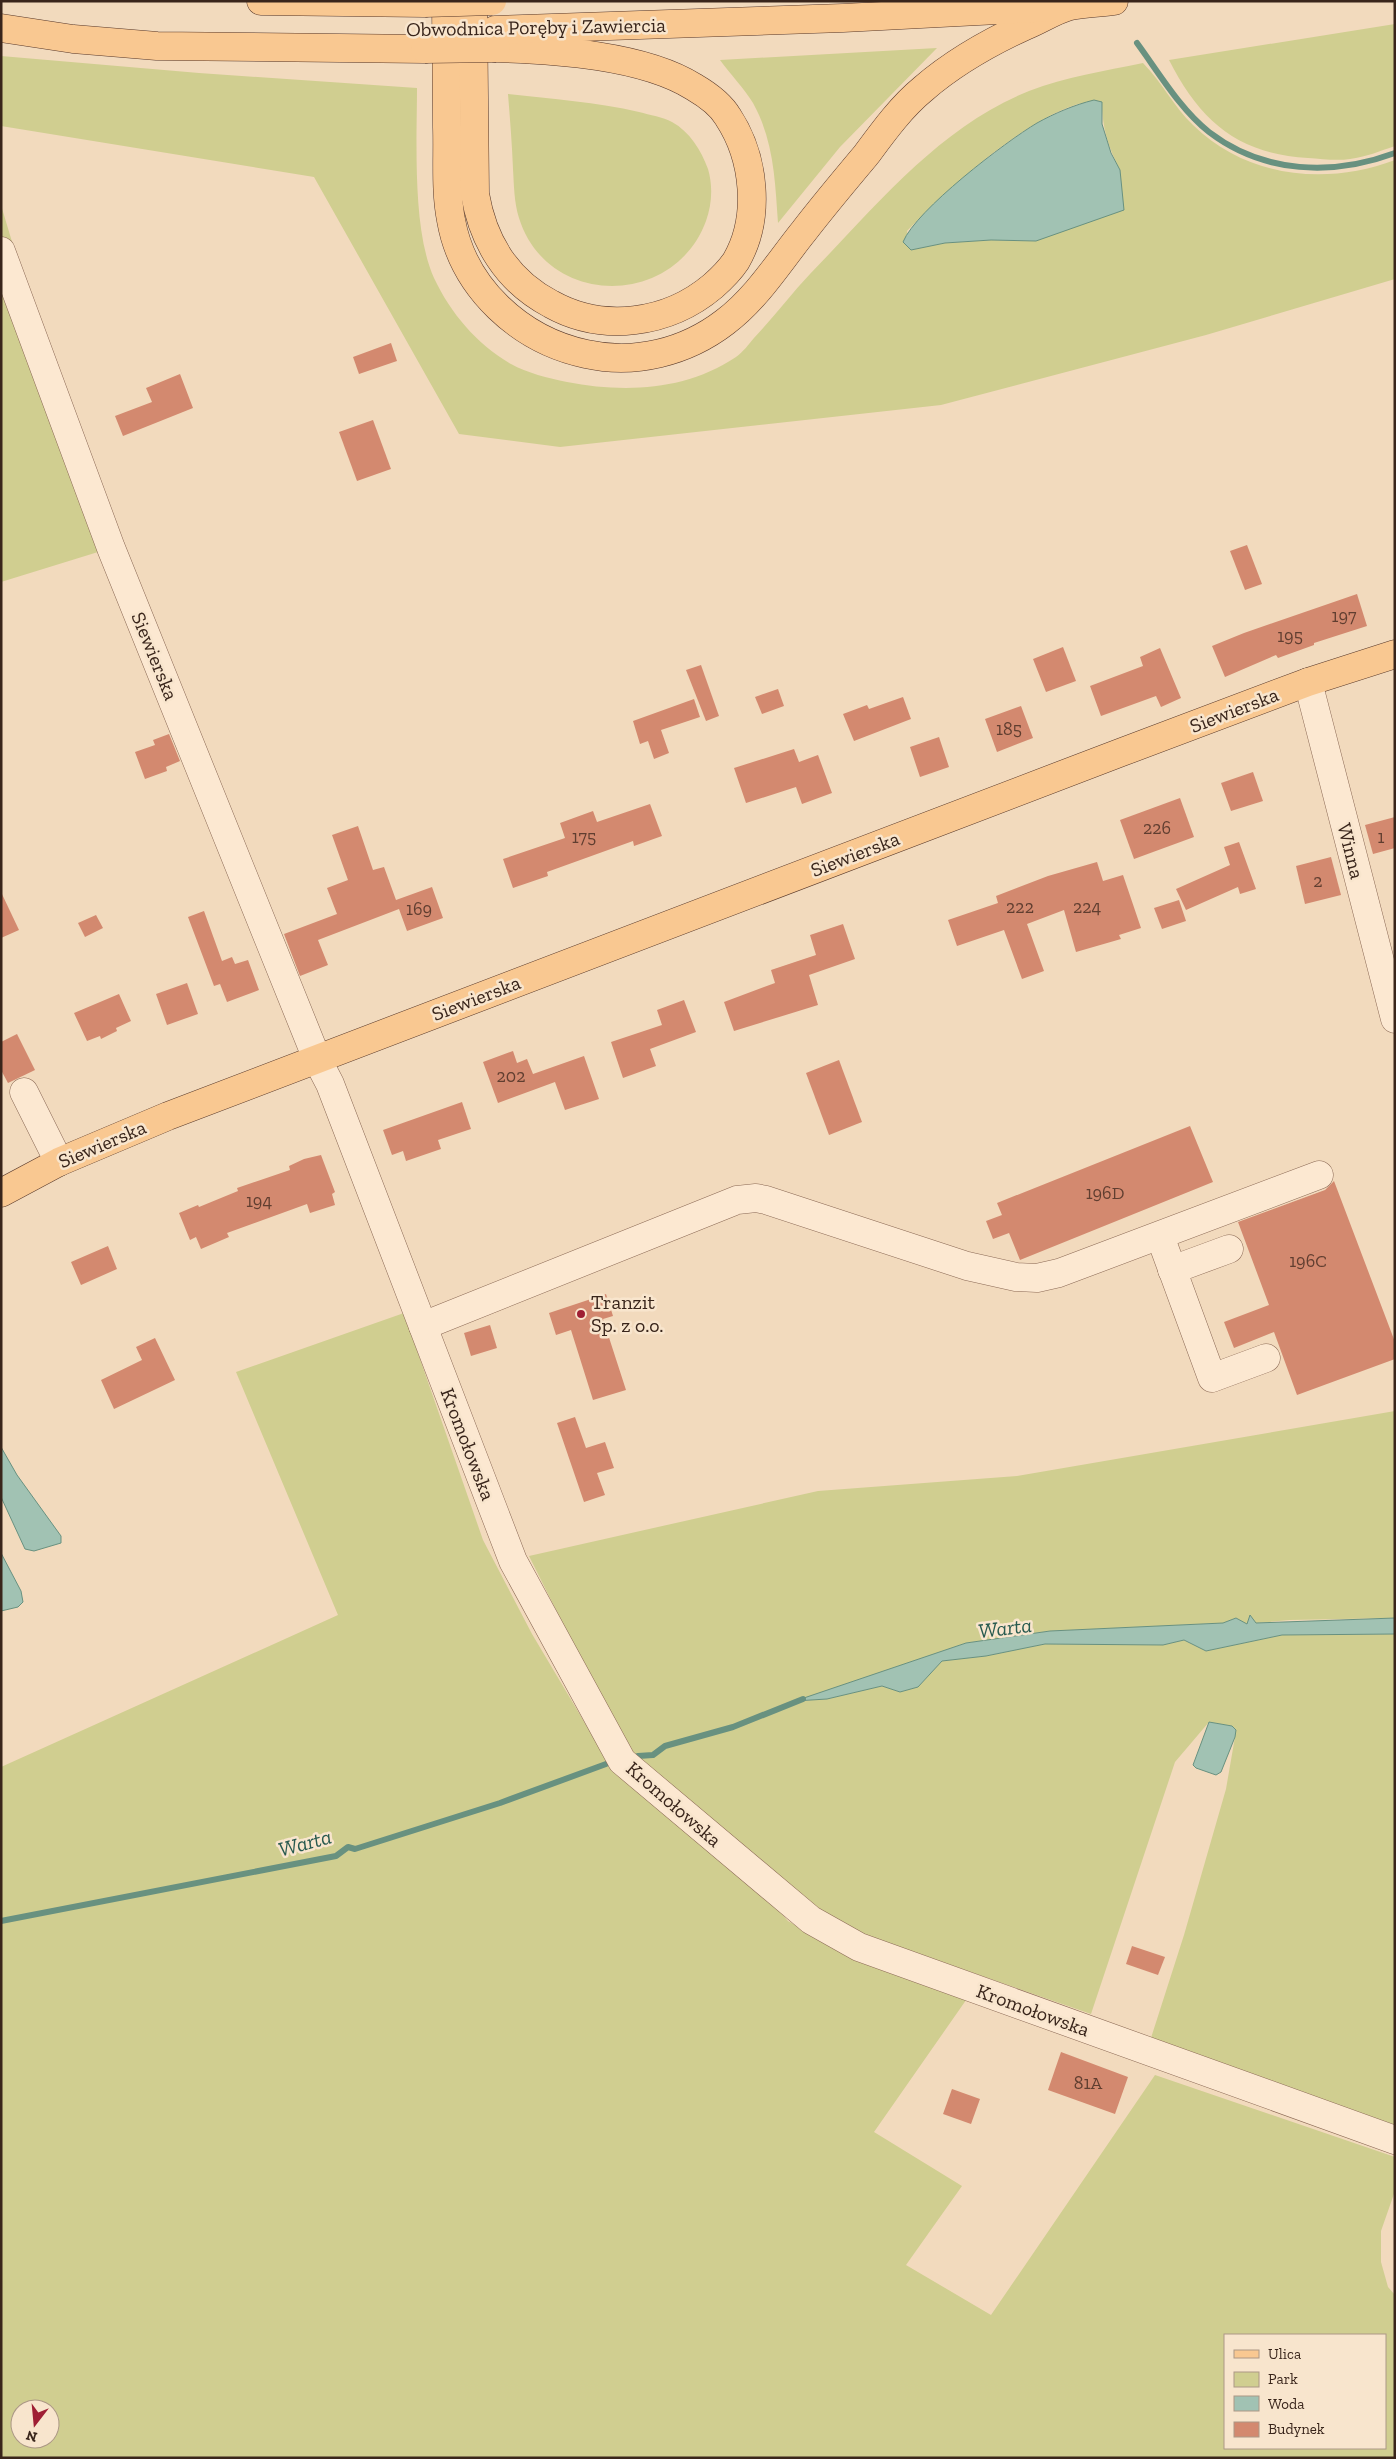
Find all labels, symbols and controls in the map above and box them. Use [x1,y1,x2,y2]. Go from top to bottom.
street label: Obwodnica Poręby i Zawiercia [406,13,666,41]
house number: 197 [1332,605,1357,627]
street label: Siewierska [126,608,184,704]
house number: 195 [1277,625,1303,647]
street label: Siewierska [1186,682,1282,738]
house number: 185 [996,718,1022,740]
house number: 226 [1143,817,1171,839]
street label: Winna [1333,821,1370,882]
house number: 175 [572,826,596,848]
street label: Siewierska [807,826,903,882]
house number: 1 [1378,826,1385,848]
house number: 2 [1313,870,1323,892]
house number: 222 [1006,896,1034,918]
house number: 224 [1073,896,1101,918]
house number: 169 [406,898,432,920]
street label: Siewierska [428,970,524,1026]
house number: 202 [497,1065,525,1087]
street label: Siewierska [54,1115,150,1173]
house number: 196D [1086,1182,1124,1204]
house number: 194 [246,1190,272,1212]
house number: 196C [1289,1250,1327,1272]
place label: Tranzit Sp. z o.o. [591,1290,664,1337]
marker: Tranzit Sp. z o.o. [575,1308,587,1320]
street label: Kromołowska [436,1384,501,1504]
water label: Warta [977,1612,1033,1643]
street label: Kromołowska [621,1756,727,1852]
water label: Warta [276,1823,334,1862]
street label: Kromołowska [973,1978,1093,2042]
house number: 81A [1074,2072,1102,2094]
legend [1224,2334,1386,2449]
text: Ulica [1268,2345,1301,2363]
text: Park [1268,2370,1298,2388]
text: Woda [1268,2395,1305,2413]
north arrow [10,2399,60,2449]
text: Budynek [1268,2420,1325,2438]
text: N [24,2426,39,2446]

